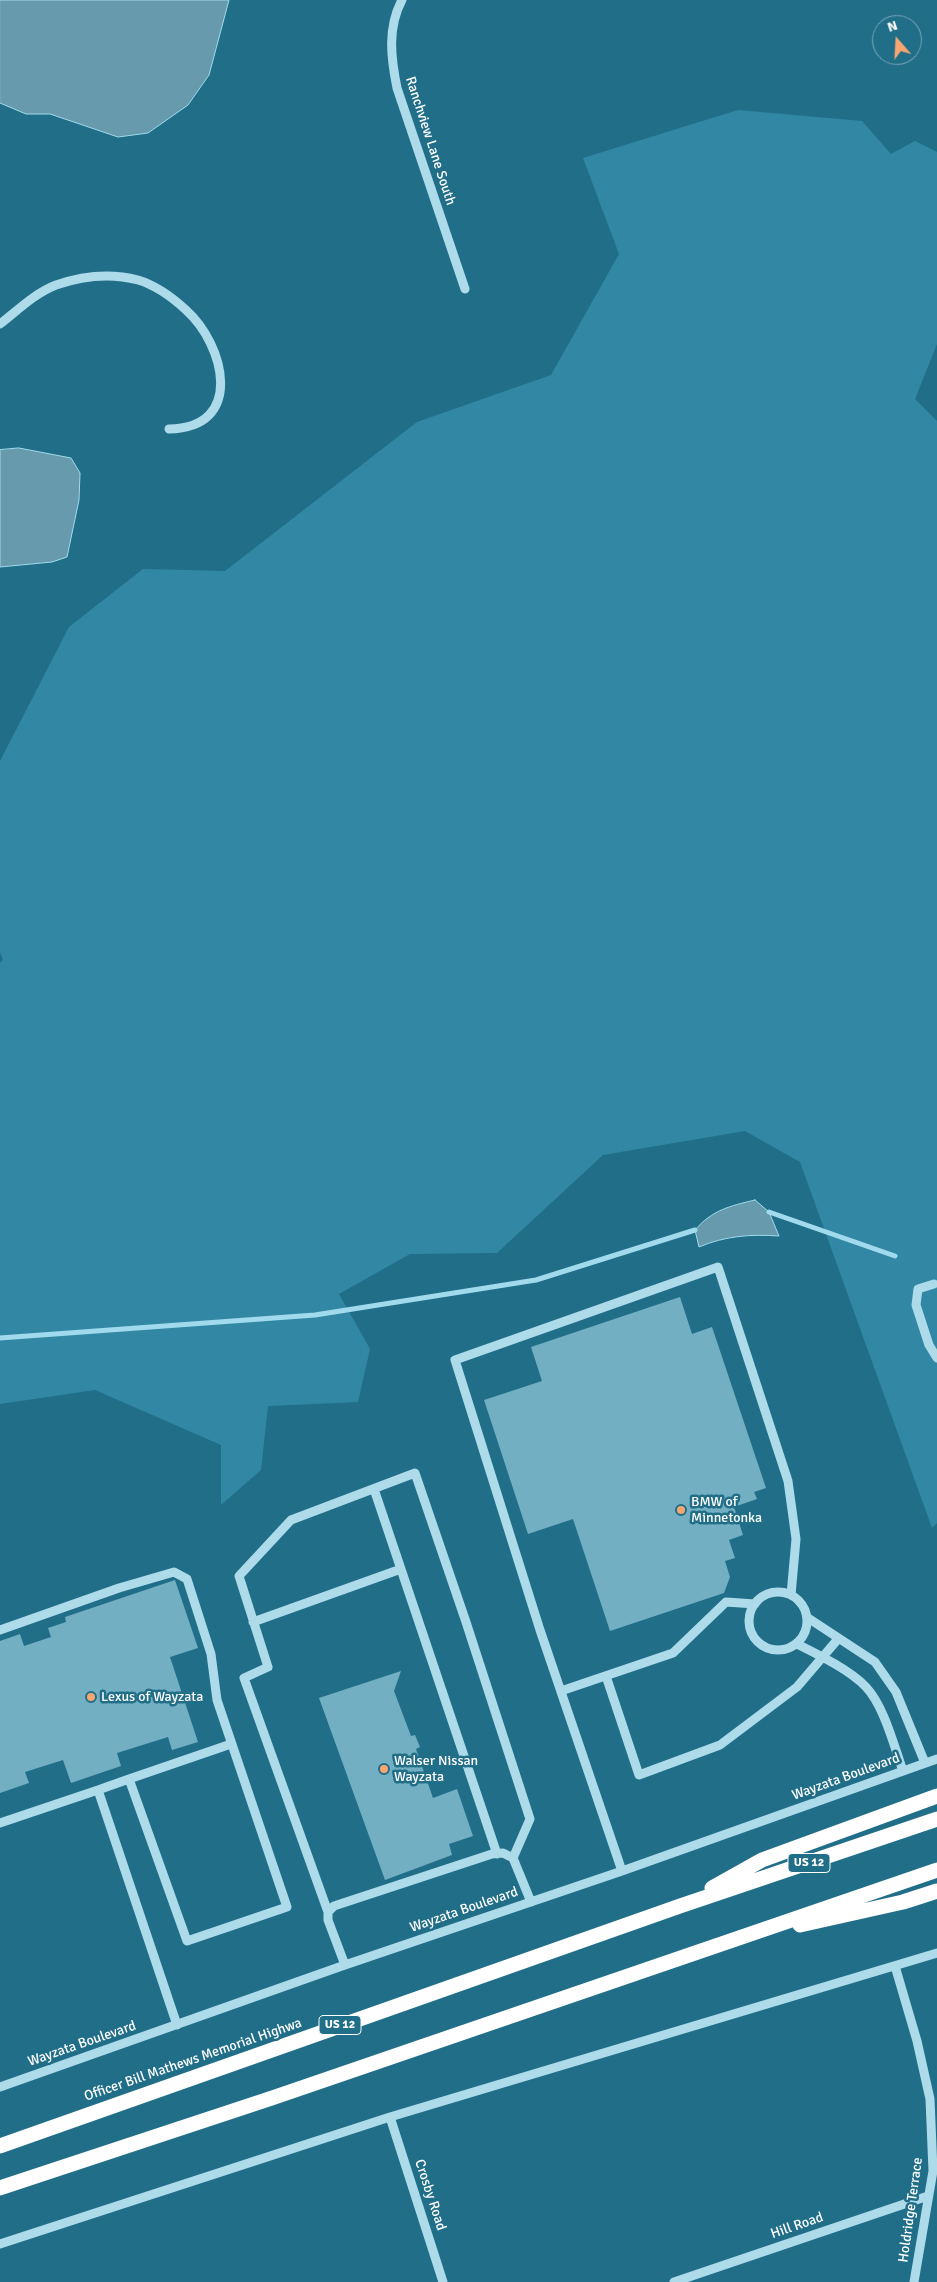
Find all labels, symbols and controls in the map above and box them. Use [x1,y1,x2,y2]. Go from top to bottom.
north arrow [872,15,922,65]
text: N [885,17,900,36]
street label: Ranchview Lane South [401,75,459,207]
place label: BMW of Minnetonka [691,1494,762,1526]
marker: BMW of Minnetonka [675,1504,687,1516]
place label: Lexus of Wayzata [101,1689,203,1705]
marker: Lexus of Wayzata [85,1691,97,1703]
street label: Wayzata Boulevard [790,1750,902,1804]
place label: Walser Nissan Wayzata [394,1753,478,1785]
marker: Walser Nissan Wayzata [378,1763,390,1775]
road number: US 12 [788,1854,830,1872]
street label: Wayzata Boulevard [408,1884,520,1936]
street label: Officer Bill Mathews Memorial Highwa [82,2015,304,2105]
road number: US 12 [319,2016,361,2034]
street label: Wayzata Boulevard [26,2018,138,2070]
street label: Holdridge Terrace [895,2156,927,2264]
street label: Crosby Road [411,2157,449,2233]
street label: Hill Road [769,2209,825,2243]

